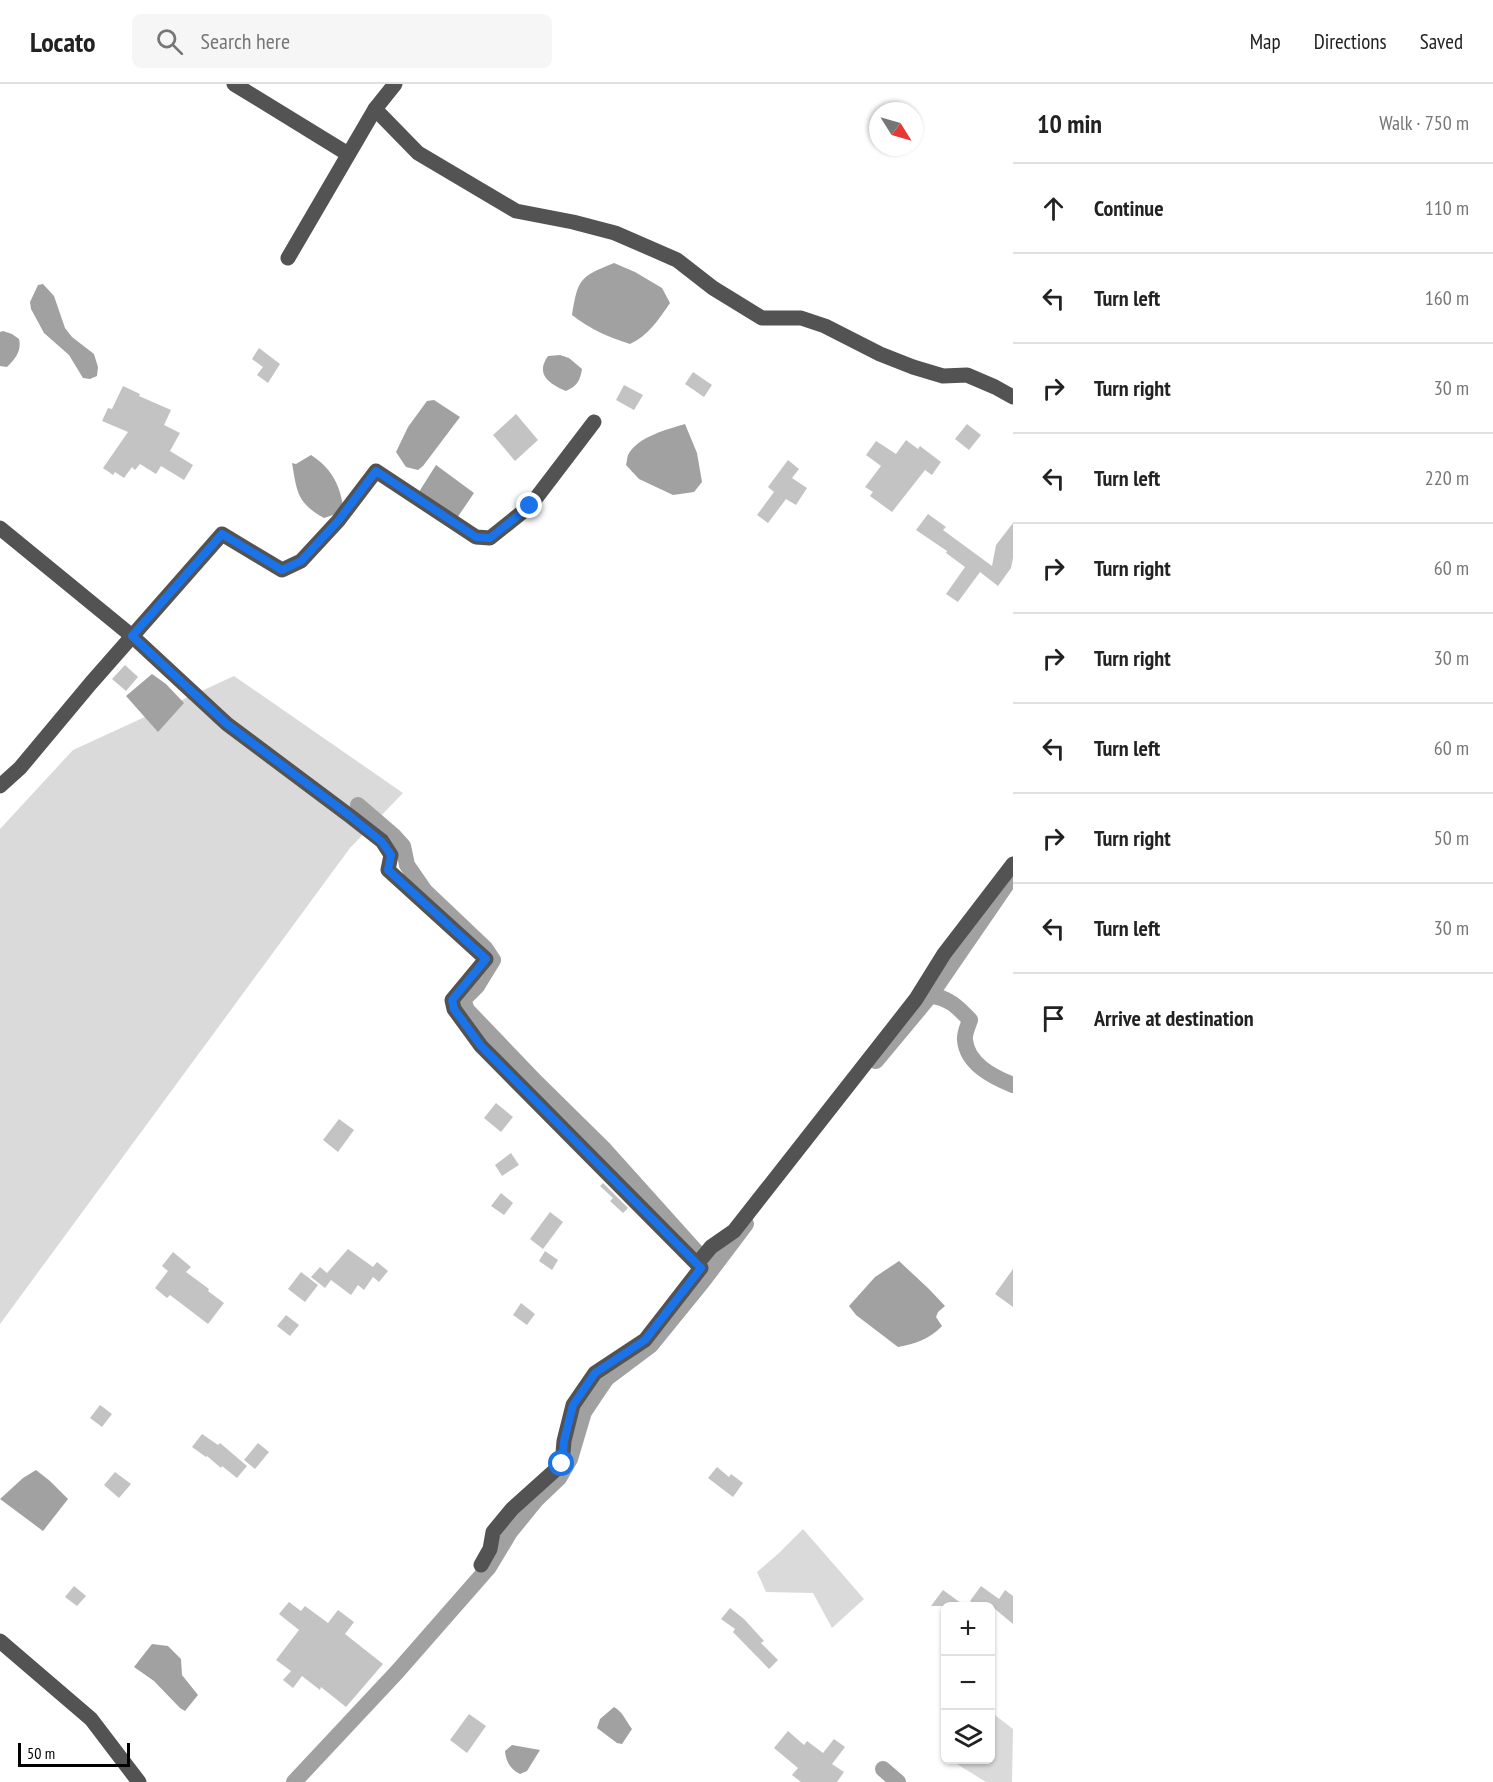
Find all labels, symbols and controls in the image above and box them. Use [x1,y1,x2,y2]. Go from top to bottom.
search box [132,14,552,68]
text: Locato [30,23,96,60]
icon: search [153,25,186,58]
text: Search here [201,27,290,55]
text: Map [1250,28,1281,55]
text: Directions [1314,28,1387,55]
text: Saved [1420,28,1463,55]
north arrow [869,102,923,156]
text: 10 min [1037,107,1102,140]
text: Walk · 750 m [1379,110,1469,136]
icon: ahead [1037,192,1070,225]
text: Continue [1094,194,1164,222]
text: 110 m [1425,195,1469,221]
icon: left [1037,282,1070,315]
text: Turn left [1094,284,1160,312]
text: 160 m [1425,285,1469,311]
icon: right [1037,372,1070,405]
text: Turn right [1094,374,1171,402]
text: 30 m [1434,375,1469,401]
icon: left [1037,462,1070,495]
text: Turn left [1094,464,1160,492]
text: 220 m [1425,465,1469,491]
route end [516,492,542,518]
icon: right [1037,552,1070,585]
text: Turn right [1094,554,1171,582]
text: 60 m [1434,555,1469,581]
icon: right [1037,642,1070,675]
text: Turn right [1094,644,1171,672]
text: 30 m [1434,645,1469,671]
icon: left [1037,732,1070,765]
text: Turn left [1094,734,1160,762]
text: 60 m [1434,735,1469,761]
icon: right [1037,822,1070,855]
text: Turn right [1094,824,1171,852]
text: 50 m [1434,825,1469,851]
icon: left [1037,912,1070,945]
text: Turn left [1094,914,1160,942]
text: 30 m [1434,915,1469,941]
icon: arrive [1037,1002,1070,1035]
text: Arrive at destination [1094,1004,1254,1032]
route start [548,1450,574,1476]
map controls [941,1602,995,1764]
button: + [941,1602,995,1656]
button: − [941,1656,995,1710]
button: layers [941,1710,995,1764]
scale bar [18,1740,130,1768]
text: 50 m [27,1743,55,1763]

